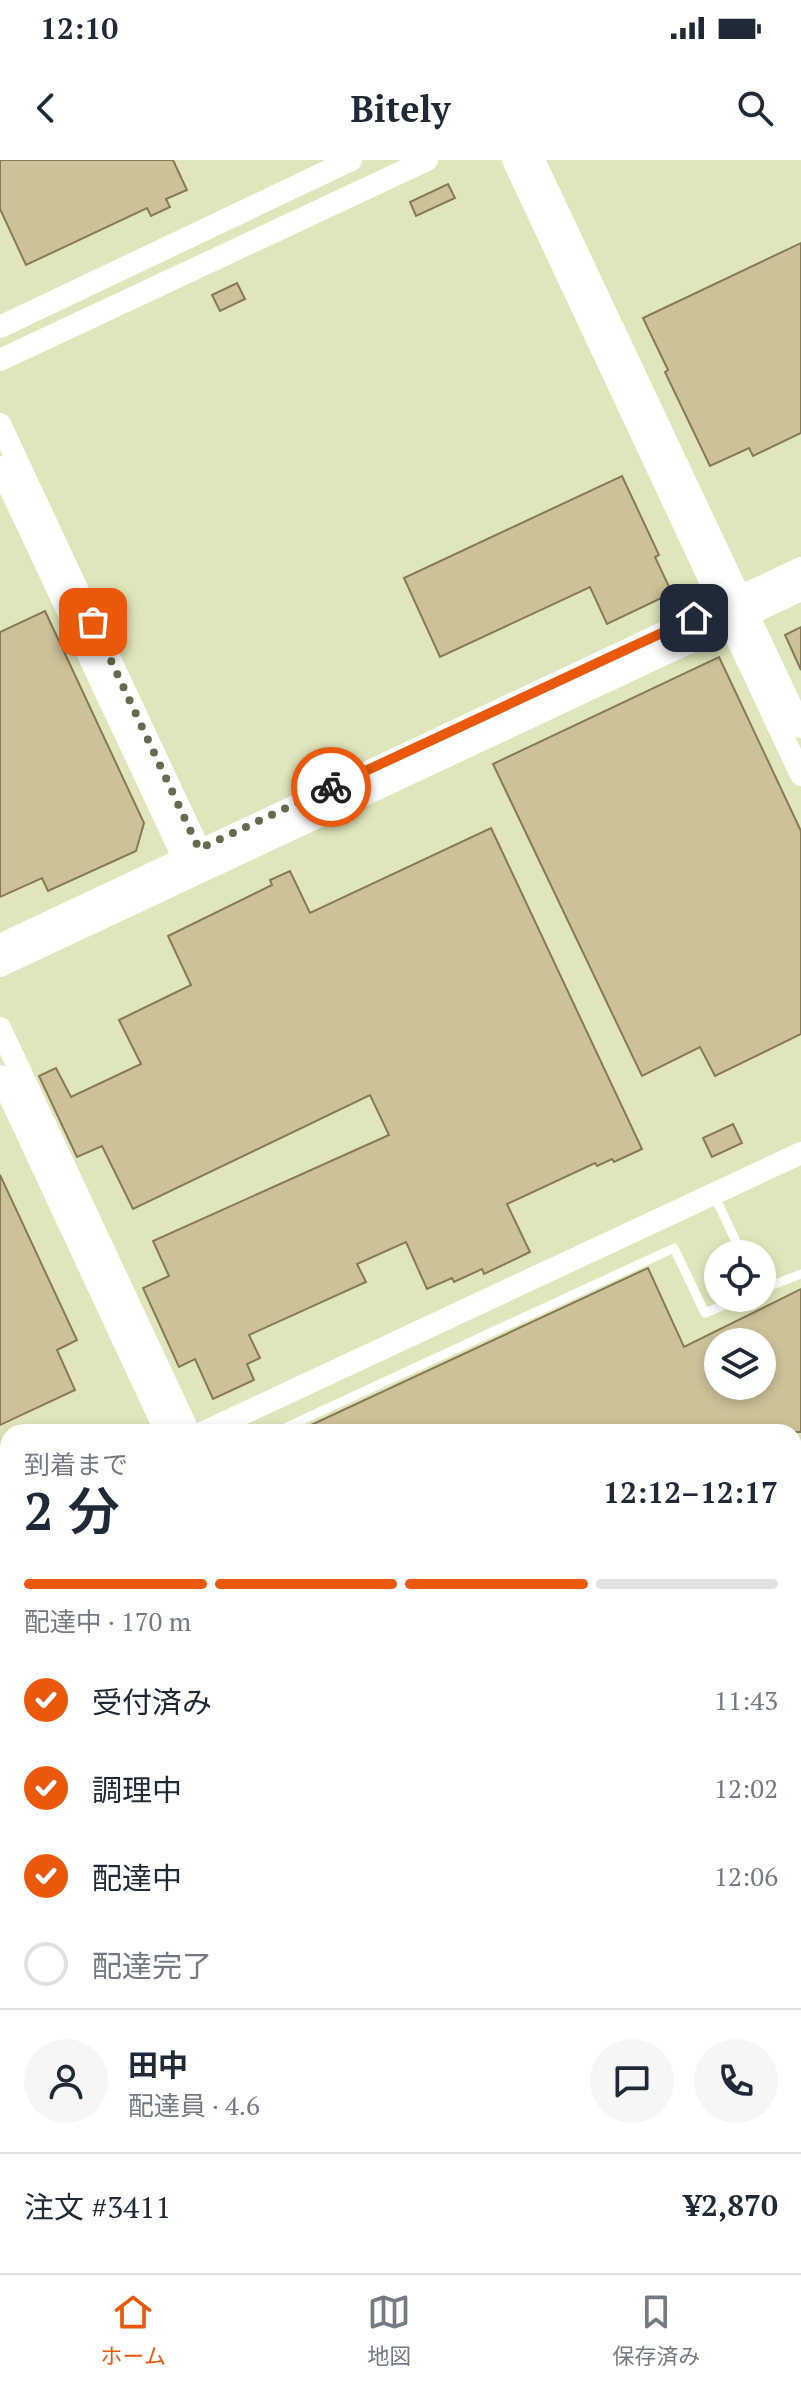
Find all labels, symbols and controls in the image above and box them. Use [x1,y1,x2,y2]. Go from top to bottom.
text: 12:10 [40,8,118,48]
text: Bitely [351,85,450,132]
icon: back [24,86,68,130]
icon: search [733,86,777,130]
pin [660,584,728,652]
pin [59,588,127,656]
icon: home [672,596,716,640]
icon: bag [71,600,115,644]
courier [291,747,371,827]
icon: bike [309,765,353,809]
map controls [704,1240,776,1400]
button: locate [704,1240,776,1312]
button: layers [704,1328,776,1400]
text: 到着まで [24,1447,128,1481]
text: 12:12–12:17 [603,1472,778,1512]
text: 2 分 [24,1476,119,1545]
text: 配達中 · 170 m [24,1604,191,1638]
icon: check [24,1678,68,1722]
text: 受付済み [92,1682,212,1722]
text: 11:43 [714,1683,778,1717]
icon: check [24,1766,68,1810]
text: 調理中 [92,1770,182,1810]
text: 12:02 [714,1771,778,1805]
icon: check [24,1854,68,1898]
text: 配達中 [92,1858,182,1898]
text: 12:06 [714,1859,778,1893]
text: 配達完了 [92,1946,212,1986]
button: person [24,2039,108,2123]
button: chat [590,2039,674,2123]
button: phone [694,2039,778,2123]
text: 田中 [128,2045,188,2085]
text: 配達員 · 4.6 [128,2088,260,2122]
text: ¥2,870 [684,2185,778,2225]
text: 注文 #3411 [24,2187,171,2227]
tab: ホーム [101,2290,166,2370]
tab: 地図 [367,2290,411,2370]
tab: 保存済み [612,2290,700,2370]

